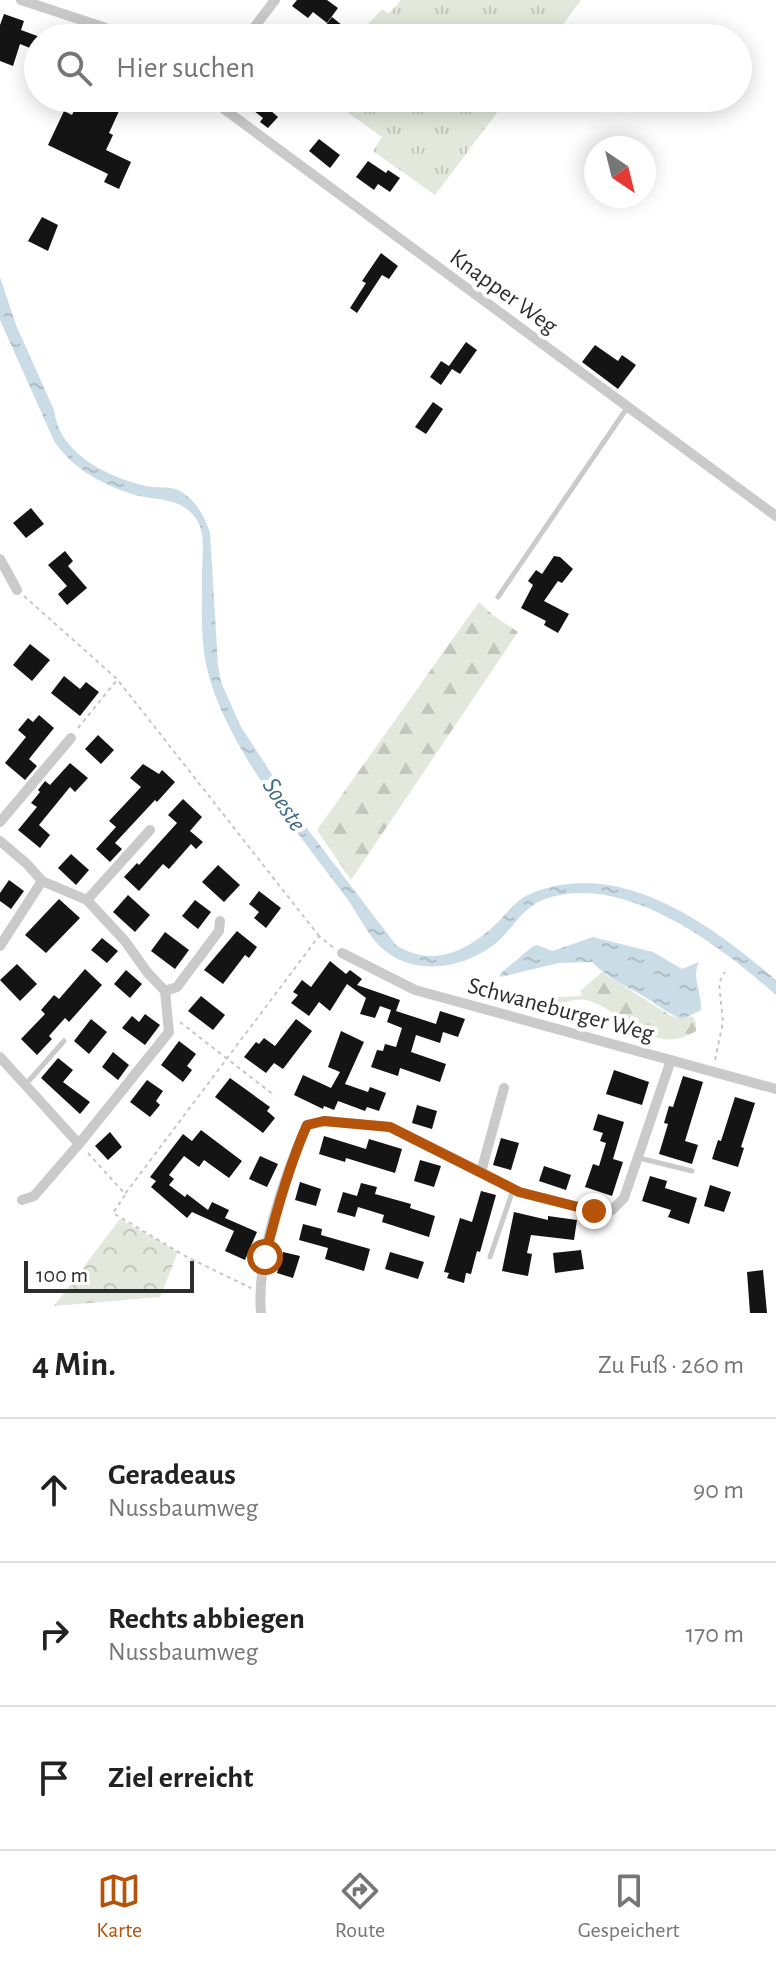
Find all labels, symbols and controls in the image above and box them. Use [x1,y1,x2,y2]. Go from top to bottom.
search box [24,24,752,112]
icon: search [52,46,96,90]
text: Hier suchen [116,53,255,83]
north arrow [584,136,656,208]
street label: Knapper Weg [445,245,562,339]
water label: Soeste [257,773,311,836]
street label: Schwaneburger Weg [465,974,657,1046]
route end [576,1193,612,1229]
route start [247,1239,283,1275]
scale bar [24,1257,194,1293]
text: 100 m [36,1264,88,1286]
text: 4 Min. [32,1348,116,1382]
text: Zu Fuß · 260 m [598,1352,744,1378]
text: Geradeaus [108,1460,236,1490]
icon: ahead [32,1468,76,1512]
text: 90 m [693,1477,744,1503]
text: Nussbaumweg [108,1495,258,1521]
text: Rechts abbiegen [108,1604,305,1634]
icon: right [32,1612,76,1656]
text: 170 m [685,1621,744,1647]
text: Nussbaumweg [108,1639,258,1665]
icon: arrive [32,1756,76,1800]
text: Ziel erreicht [108,1763,253,1793]
tab: Karte [96,1869,142,1943]
tab: Route [335,1869,385,1943]
tab: Gespeichert [578,1869,680,1943]

